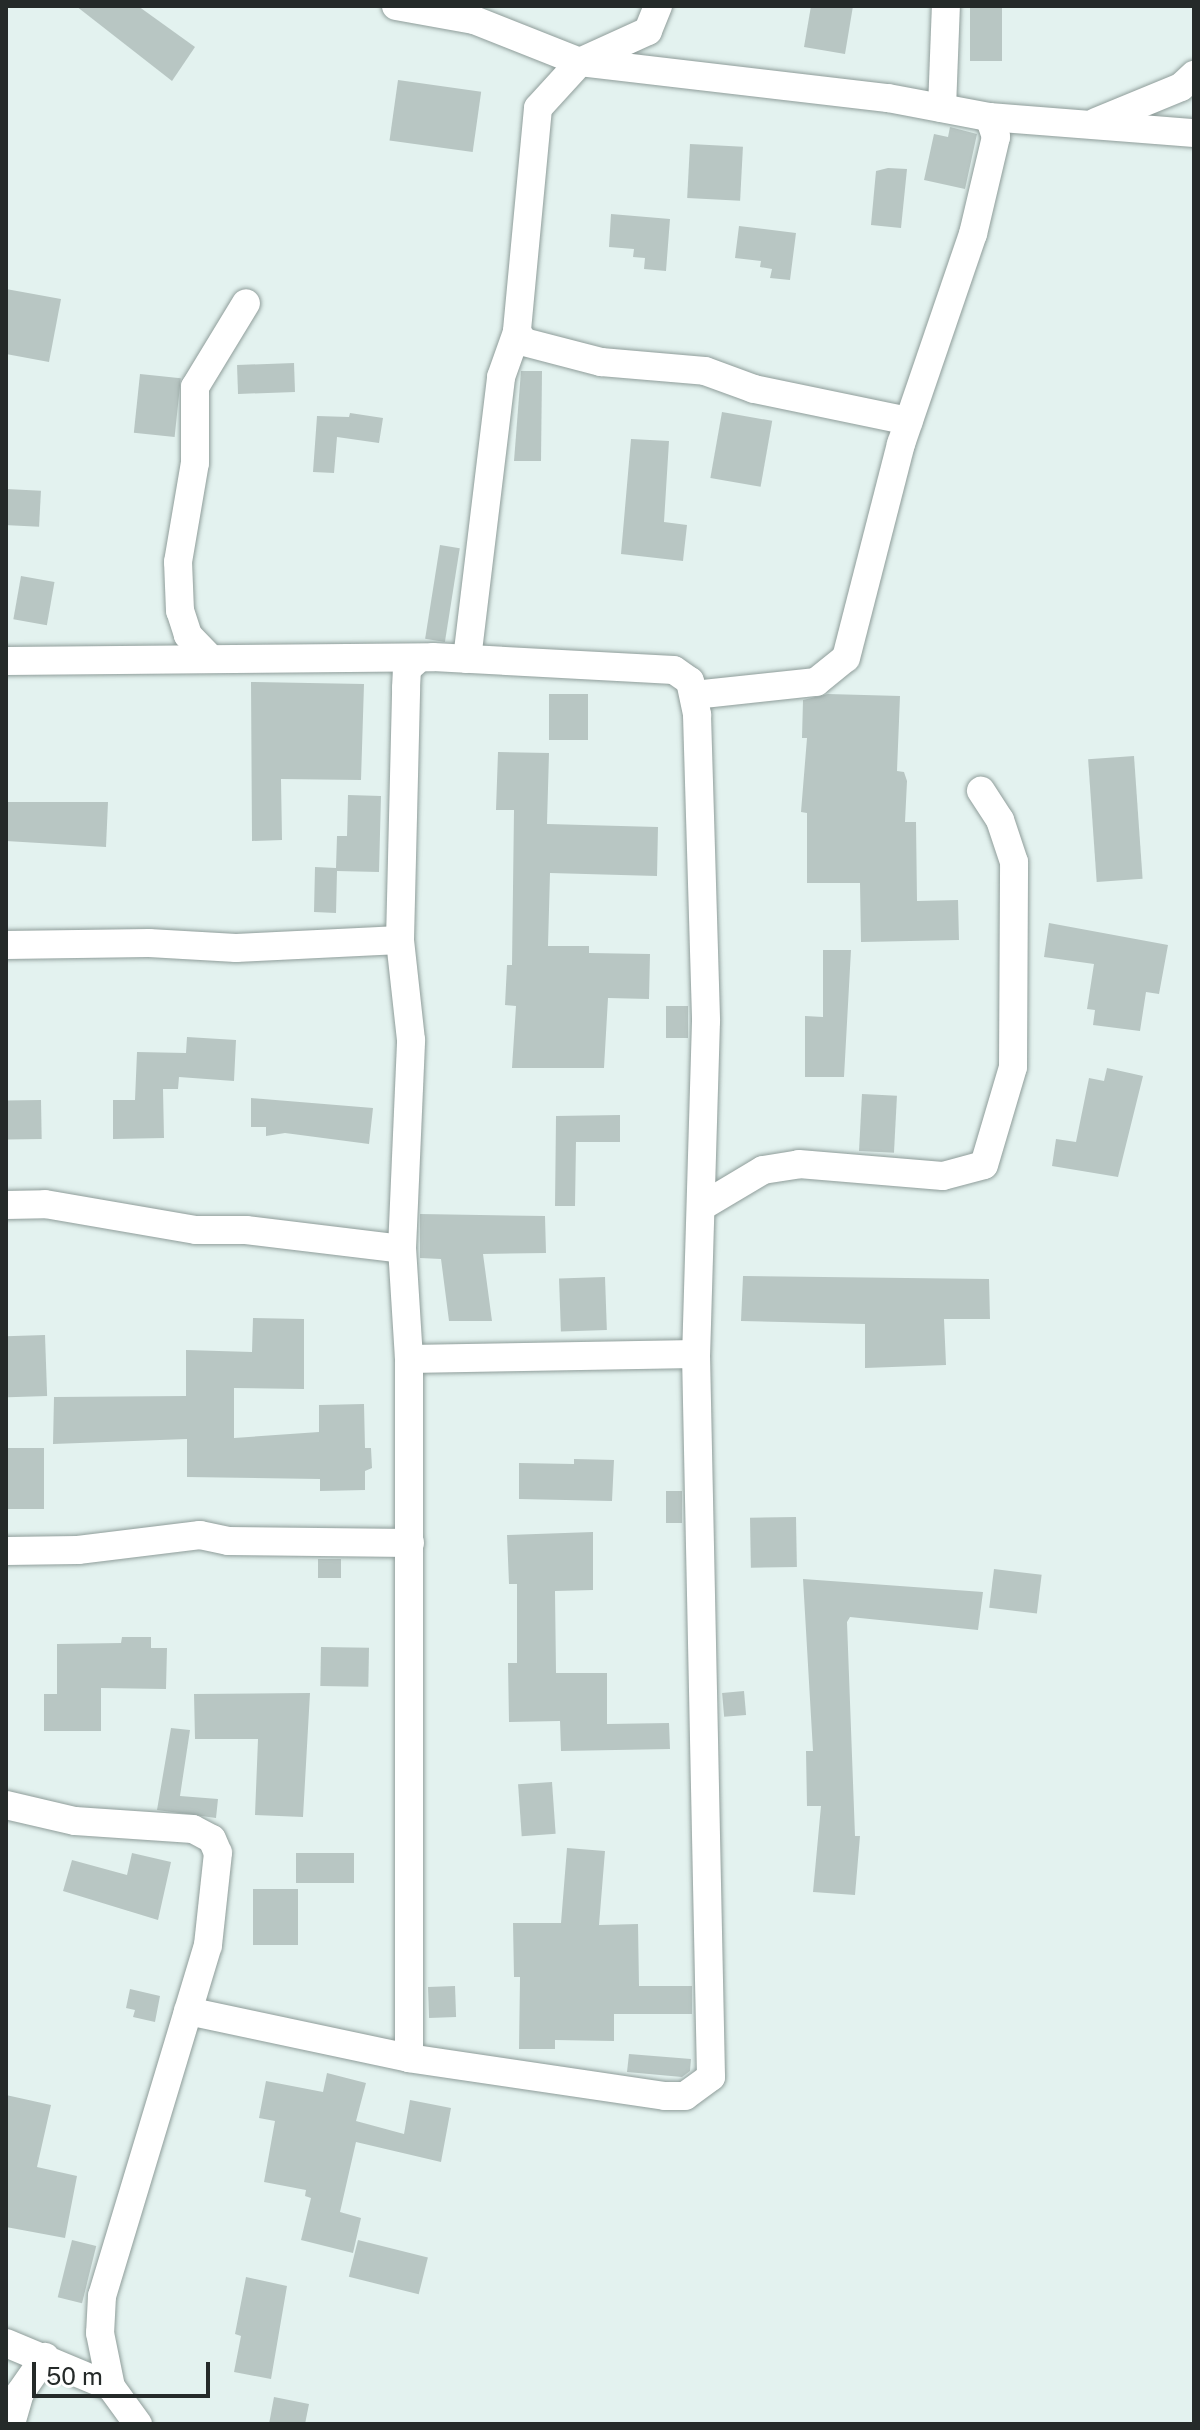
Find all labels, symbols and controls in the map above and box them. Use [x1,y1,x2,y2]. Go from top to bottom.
scale bar [36,2346,214,2396]
text: 50 m [46,2362,103,2390]

